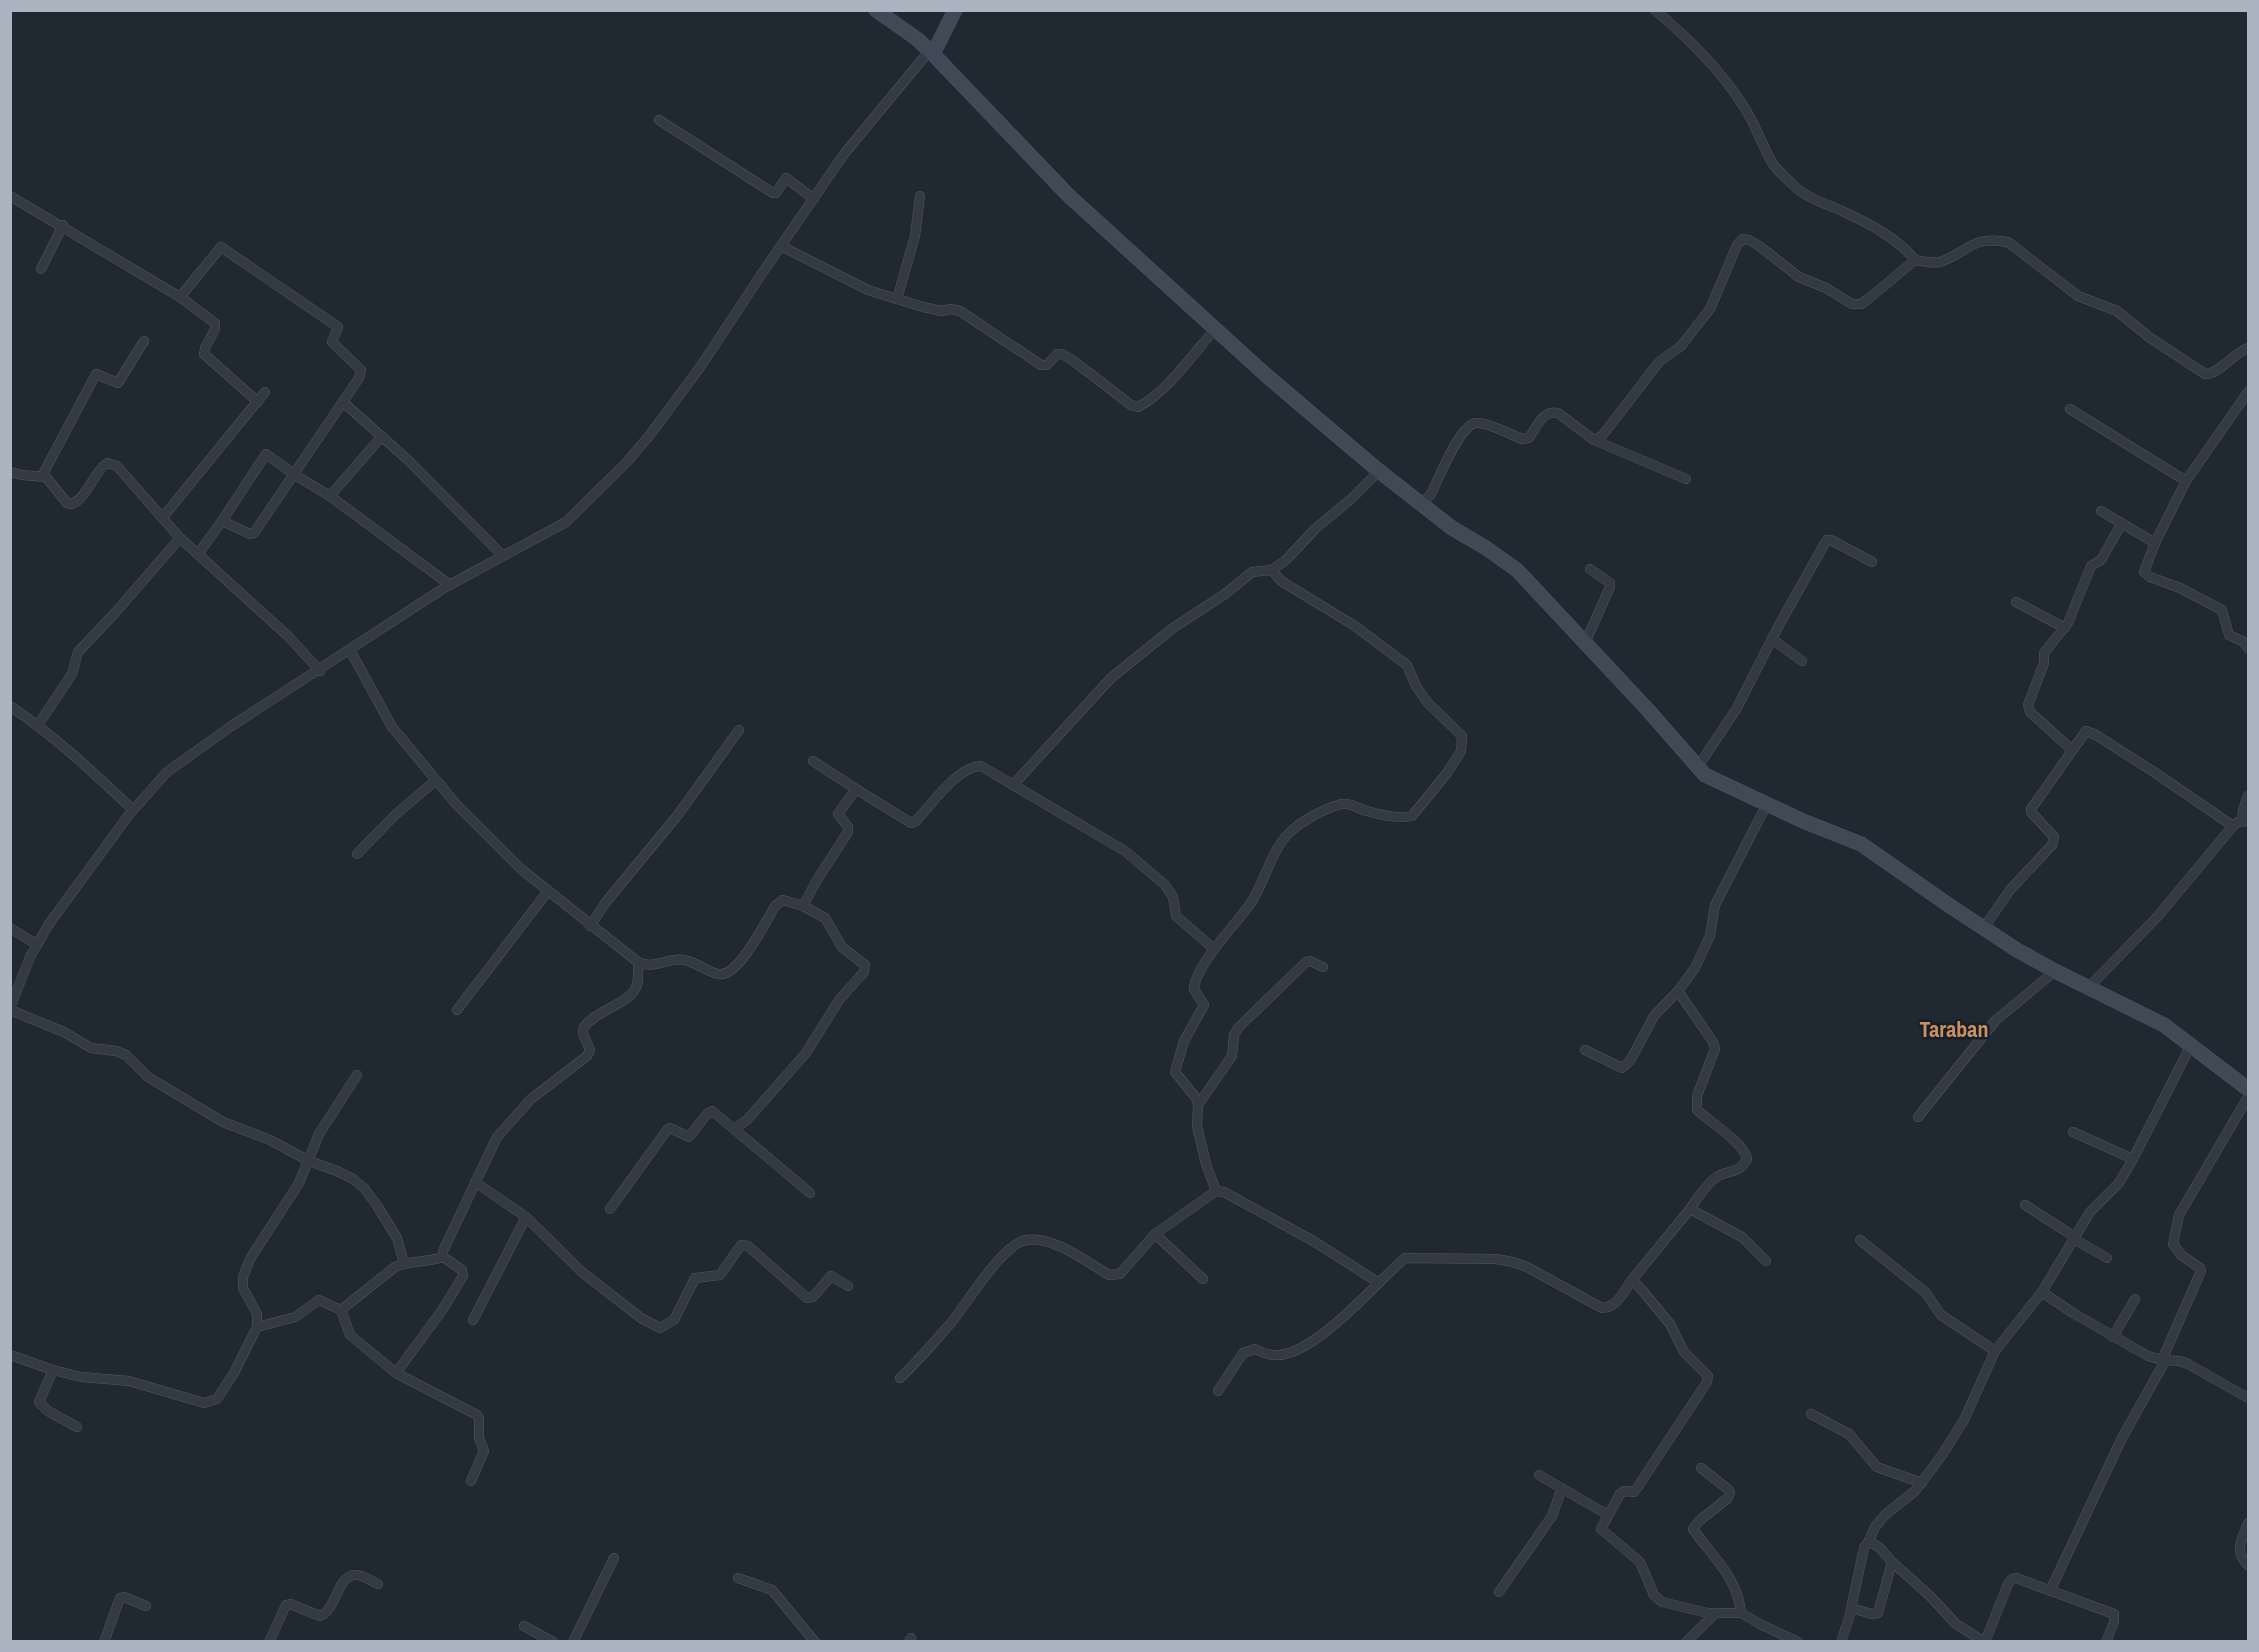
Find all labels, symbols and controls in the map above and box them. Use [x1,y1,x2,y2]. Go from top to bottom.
district label: Taraban [1920,1014,1988,1044]

